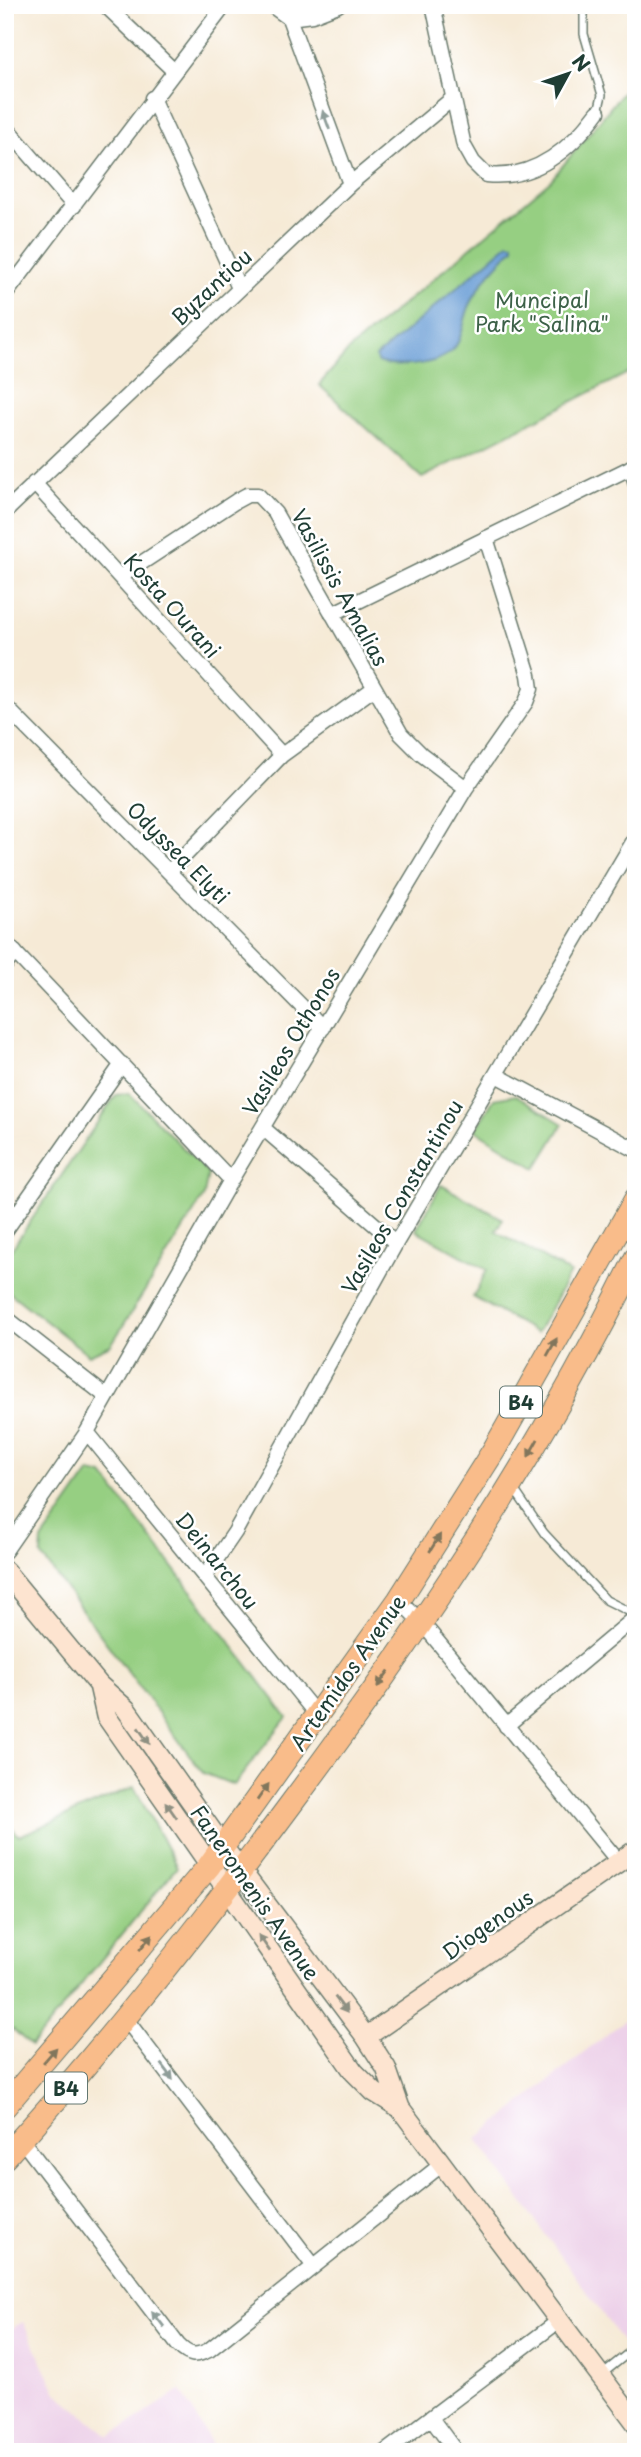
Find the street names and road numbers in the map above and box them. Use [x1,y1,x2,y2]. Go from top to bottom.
street label: Byzantiou [163,240,259,332]
street label: Vasilissis Amalias [284,502,398,672]
street label: Kosta Ourani [117,545,229,665]
street label: Odyssea Elyti [120,793,238,911]
street label: Vasileos Othonos [233,961,347,1121]
street label: Vasileos Constantinou [332,1093,470,1299]
road number: B4 [500,1386,542,1418]
street label: Deinarchou [169,1504,267,1616]
street label: Artemidos Avenue [281,1588,413,1756]
street label: Faneromenis Avenue [183,1798,329,1986]
street label: Diogenous [435,1881,539,1967]
road number: B4 [45,2072,87,2104]

